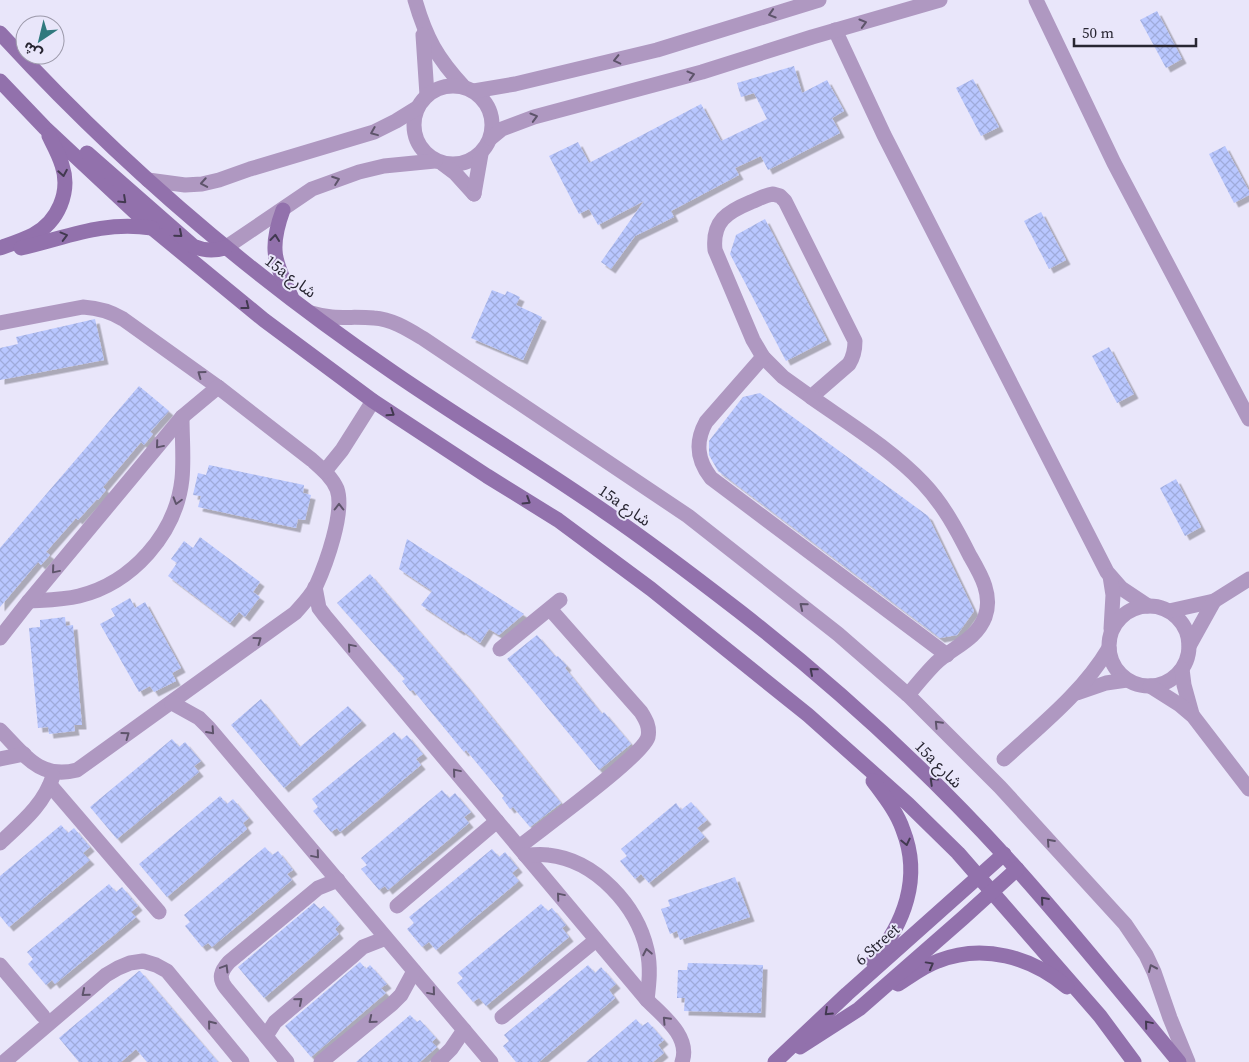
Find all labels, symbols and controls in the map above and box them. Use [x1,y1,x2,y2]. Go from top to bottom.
one-way arrow [769,9,777,19]
north arrow [15,15,65,65]
scale bar [1074,15,1196,47]
one-way arrow [859,18,867,28]
text: 50 m [1082,22,1114,43]
text: ش [19,37,46,64]
one-way arrow [612,54,621,65]
one-way arrow [687,71,695,81]
one-way arrow [530,113,538,123]
one-way arrow [370,125,379,136]
one-way arrow [58,169,68,177]
one-way arrow [331,176,339,186]
one-way arrow [199,177,208,187]
one-way arrow [117,194,126,203]
one-way arrow [173,228,182,237]
one-way arrow [60,231,68,241]
one-way arrow [269,234,280,242]
street label: 15a شارع [260,249,321,304]
one-way arrow [241,300,250,309]
one-way arrow [197,371,206,380]
one-way arrow [386,406,395,416]
one-way arrow [156,439,164,448]
street label: 15a شارع [593,479,655,533]
one-way arrow [522,495,531,505]
one-way arrow [172,496,182,504]
one-way arrow [334,503,344,510]
one-way arrow [52,564,60,573]
one-way arrow [800,603,809,611]
one-way arrow [252,637,262,646]
one-way arrow [349,644,357,653]
one-way arrow [810,668,819,677]
one-way arrow [935,721,944,730]
one-way arrow [205,725,214,734]
one-way arrow [120,732,130,741]
street label: 15a شارع [909,735,968,794]
one-way arrow [452,768,461,777]
one-way arrow [929,778,938,787]
one-way arrow [900,837,911,846]
one-way arrow [1047,838,1056,847]
one-way arrow [310,849,319,858]
one-way arrow [557,893,566,902]
one-way arrow [1040,896,1049,905]
street label: 6 Street [850,918,905,970]
one-way arrow [642,947,652,956]
one-way arrow [925,961,934,971]
one-way arrow [1148,964,1158,972]
one-way arrow [219,965,229,974]
one-way arrow [426,986,435,995]
one-way arrow [82,987,91,996]
one-way arrow [293,998,302,1007]
one-way arrow [824,1006,833,1015]
one-way arrow [369,1015,378,1023]
one-way arrow [663,1016,672,1025]
one-way arrow [207,1021,216,1030]
one-way arrow [1144,1021,1153,1030]

